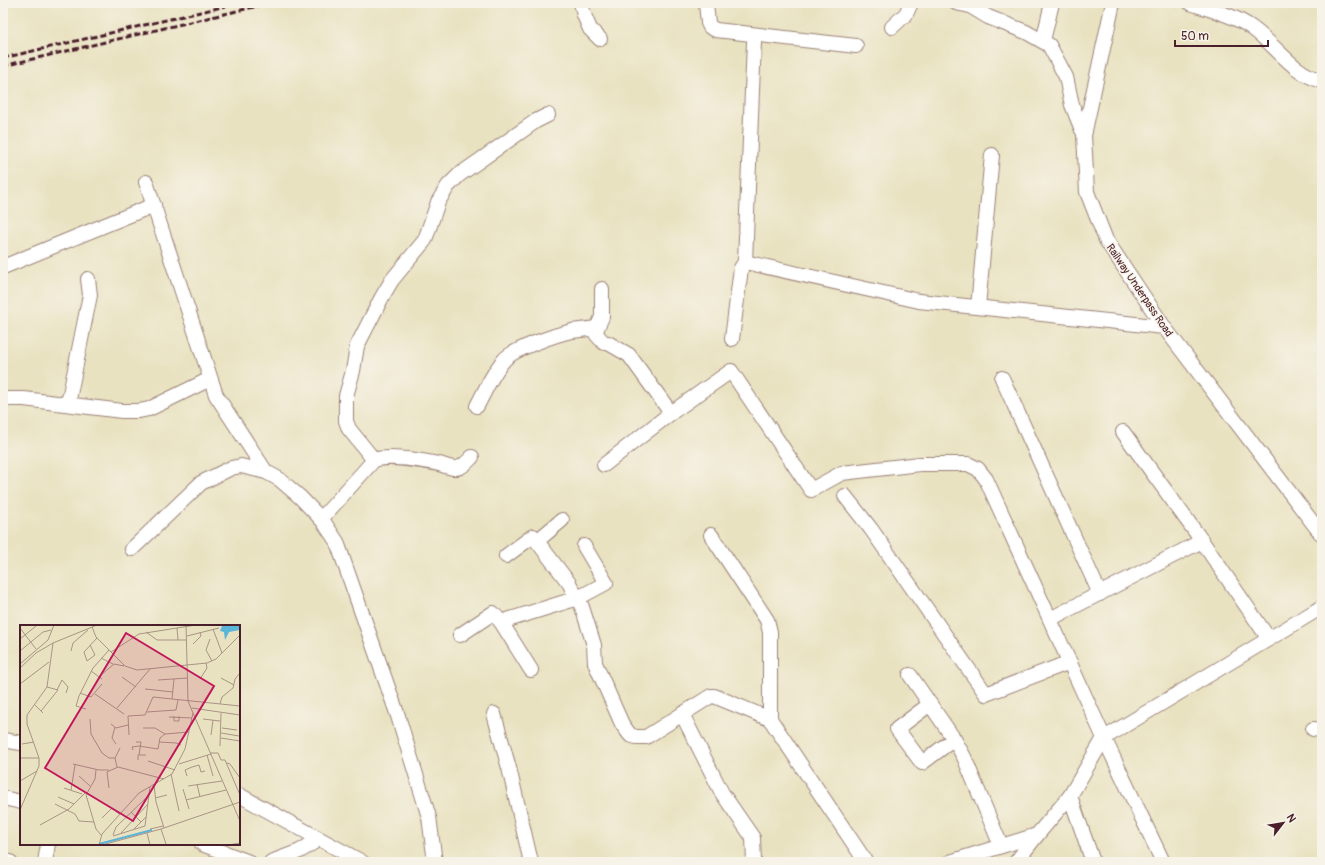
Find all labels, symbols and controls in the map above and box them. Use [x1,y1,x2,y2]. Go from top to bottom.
scale bar [1175,22,1268,48]
text: 50 m [1181,29,1209,44]
street label: Railway Underpass Road [1104,241,1176,339]
inset map [20,625,240,845]
north arrow [1263,803,1303,843]
text: N [1284,812,1299,825]

